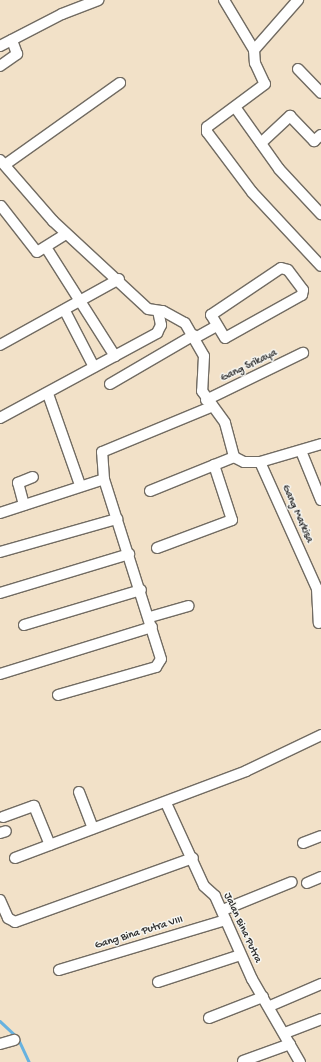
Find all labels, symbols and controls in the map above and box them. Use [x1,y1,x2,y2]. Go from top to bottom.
street label: Gang Srikaya [219,347,279,385]
street label: Gang Markisa [278,483,316,545]
street label: Jalan Bina Putra [220,891,264,965]
street label: Gang Bina Putra VIII [93,913,185,953]

